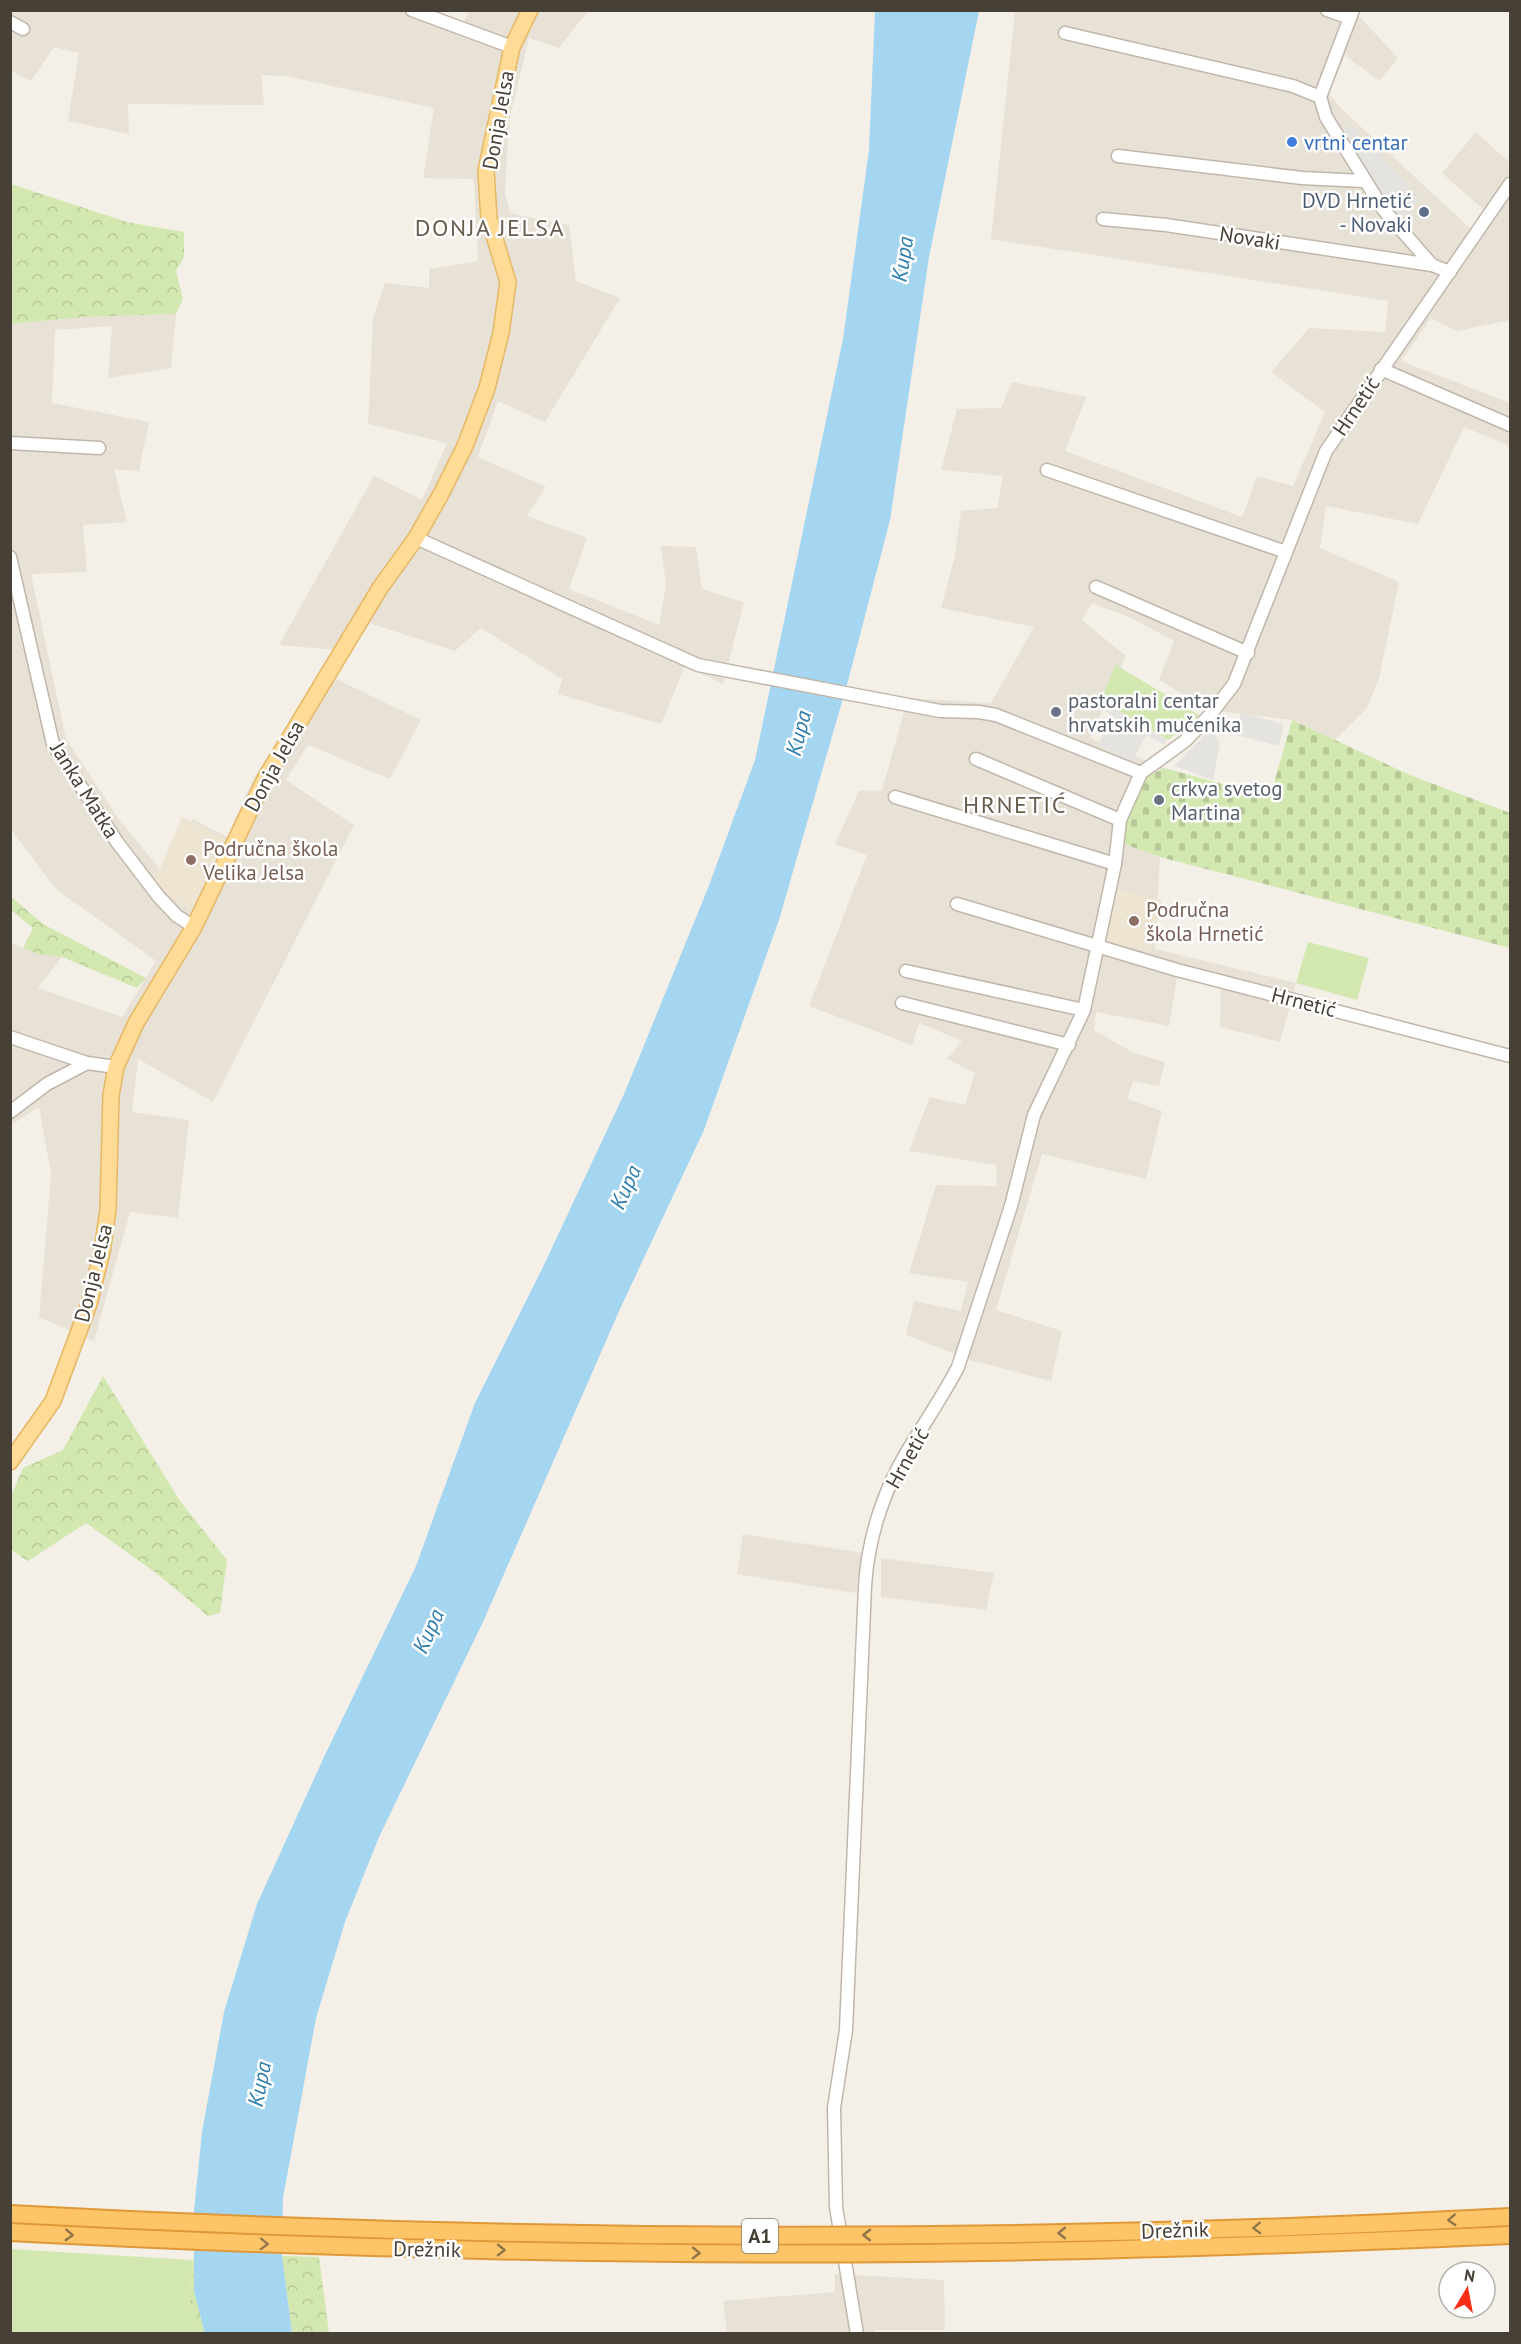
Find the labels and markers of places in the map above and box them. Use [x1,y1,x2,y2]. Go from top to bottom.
place label: vrtni centar [1304,129,1408,156]
marker: vrtni centar [1285,135,1299,149]
place label: DVD Hrnetić - Novaki [1302,187,1412,238]
marker: DVD Hrnetić - Novaki [1417,205,1431,219]
place label: pastoralni centar hrvatskih mučenika [1068,687,1242,738]
marker: pastoralni centar hrvatskih mučenika [1049,705,1063,719]
place label: crkva svetog Martina [1171,775,1283,826]
marker: crkva svetog Martina [1152,793,1166,807]
place label: Područna škola Velika Jelsa [202,835,338,886]
marker: Područna škola Velika Jelsa [184,853,198,867]
place label: Područna škola Hrnetić [1146,896,1264,947]
marker: Područna škola Hrnetić [1127,914,1141,928]

